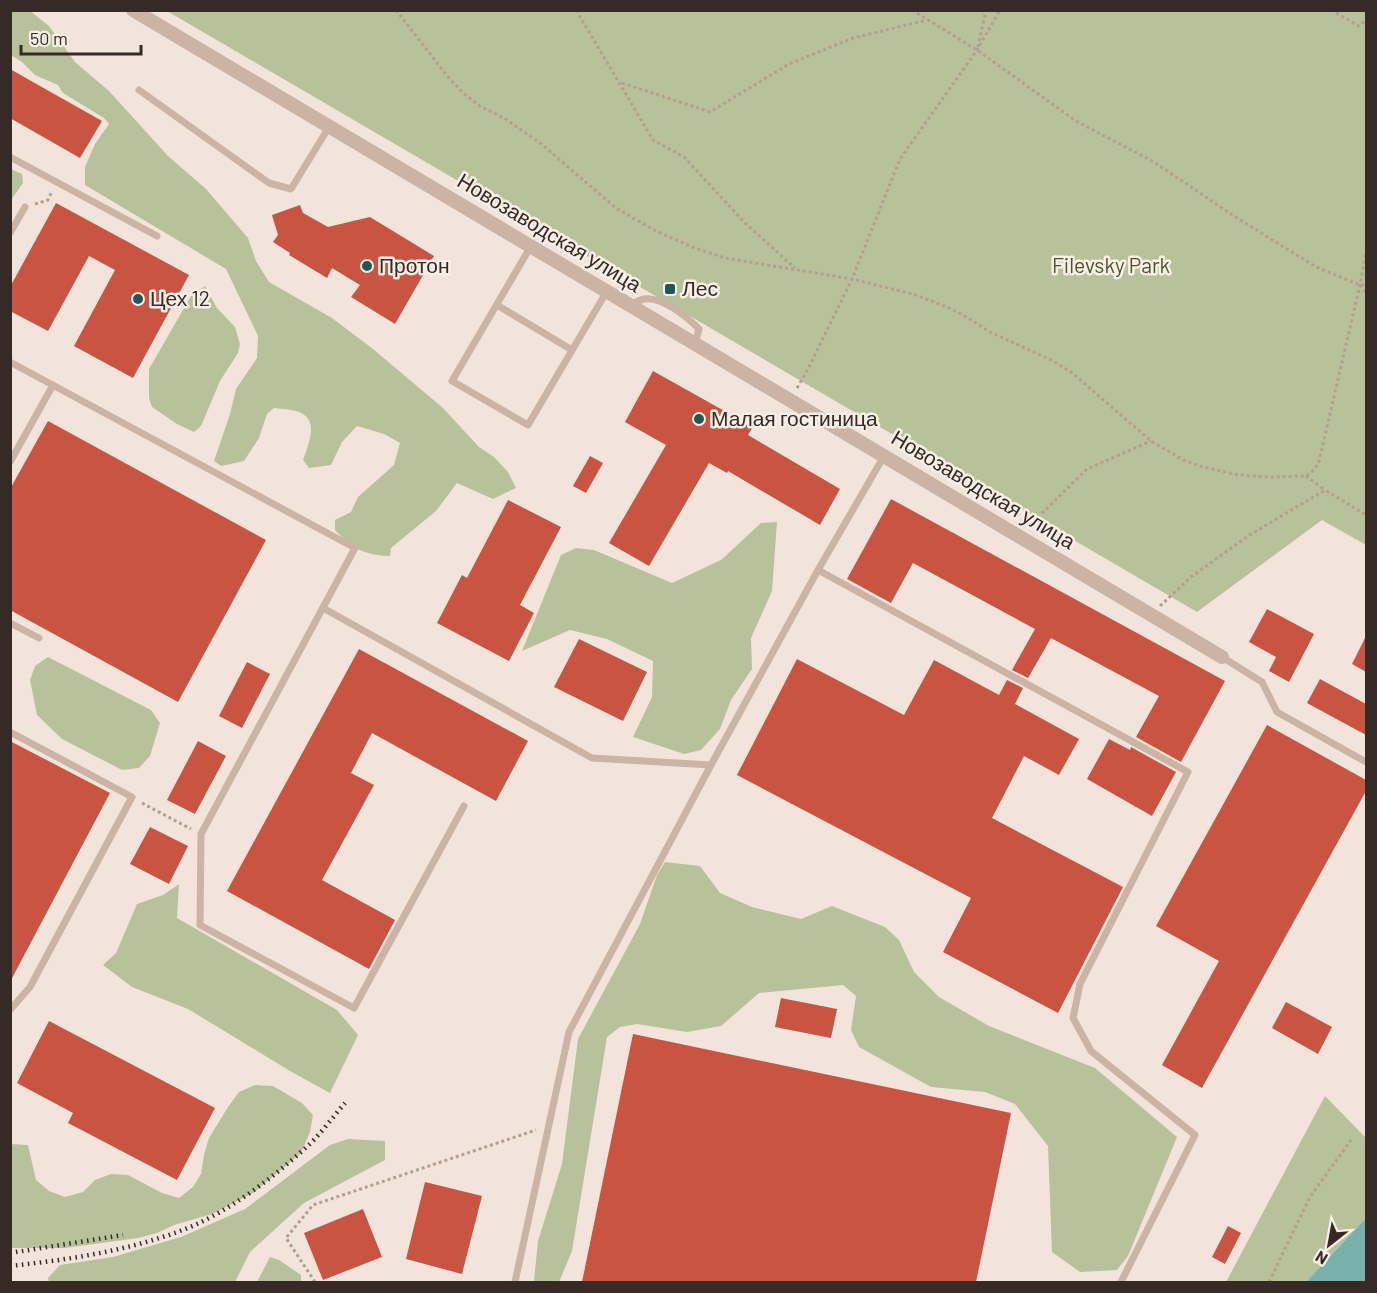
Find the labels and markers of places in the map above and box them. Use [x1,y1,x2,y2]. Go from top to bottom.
place label: Протон [379,252,450,277]
marker: Протон [360,259,374,273]
place label: Лес [682,275,718,300]
marker: Лес [663,282,677,296]
place label: Цех 12 [150,285,210,310]
marker: Цех 12 [131,292,145,306]
place label: Малая гостиница [711,405,878,430]
marker: Малая гостиница [692,412,706,426]

